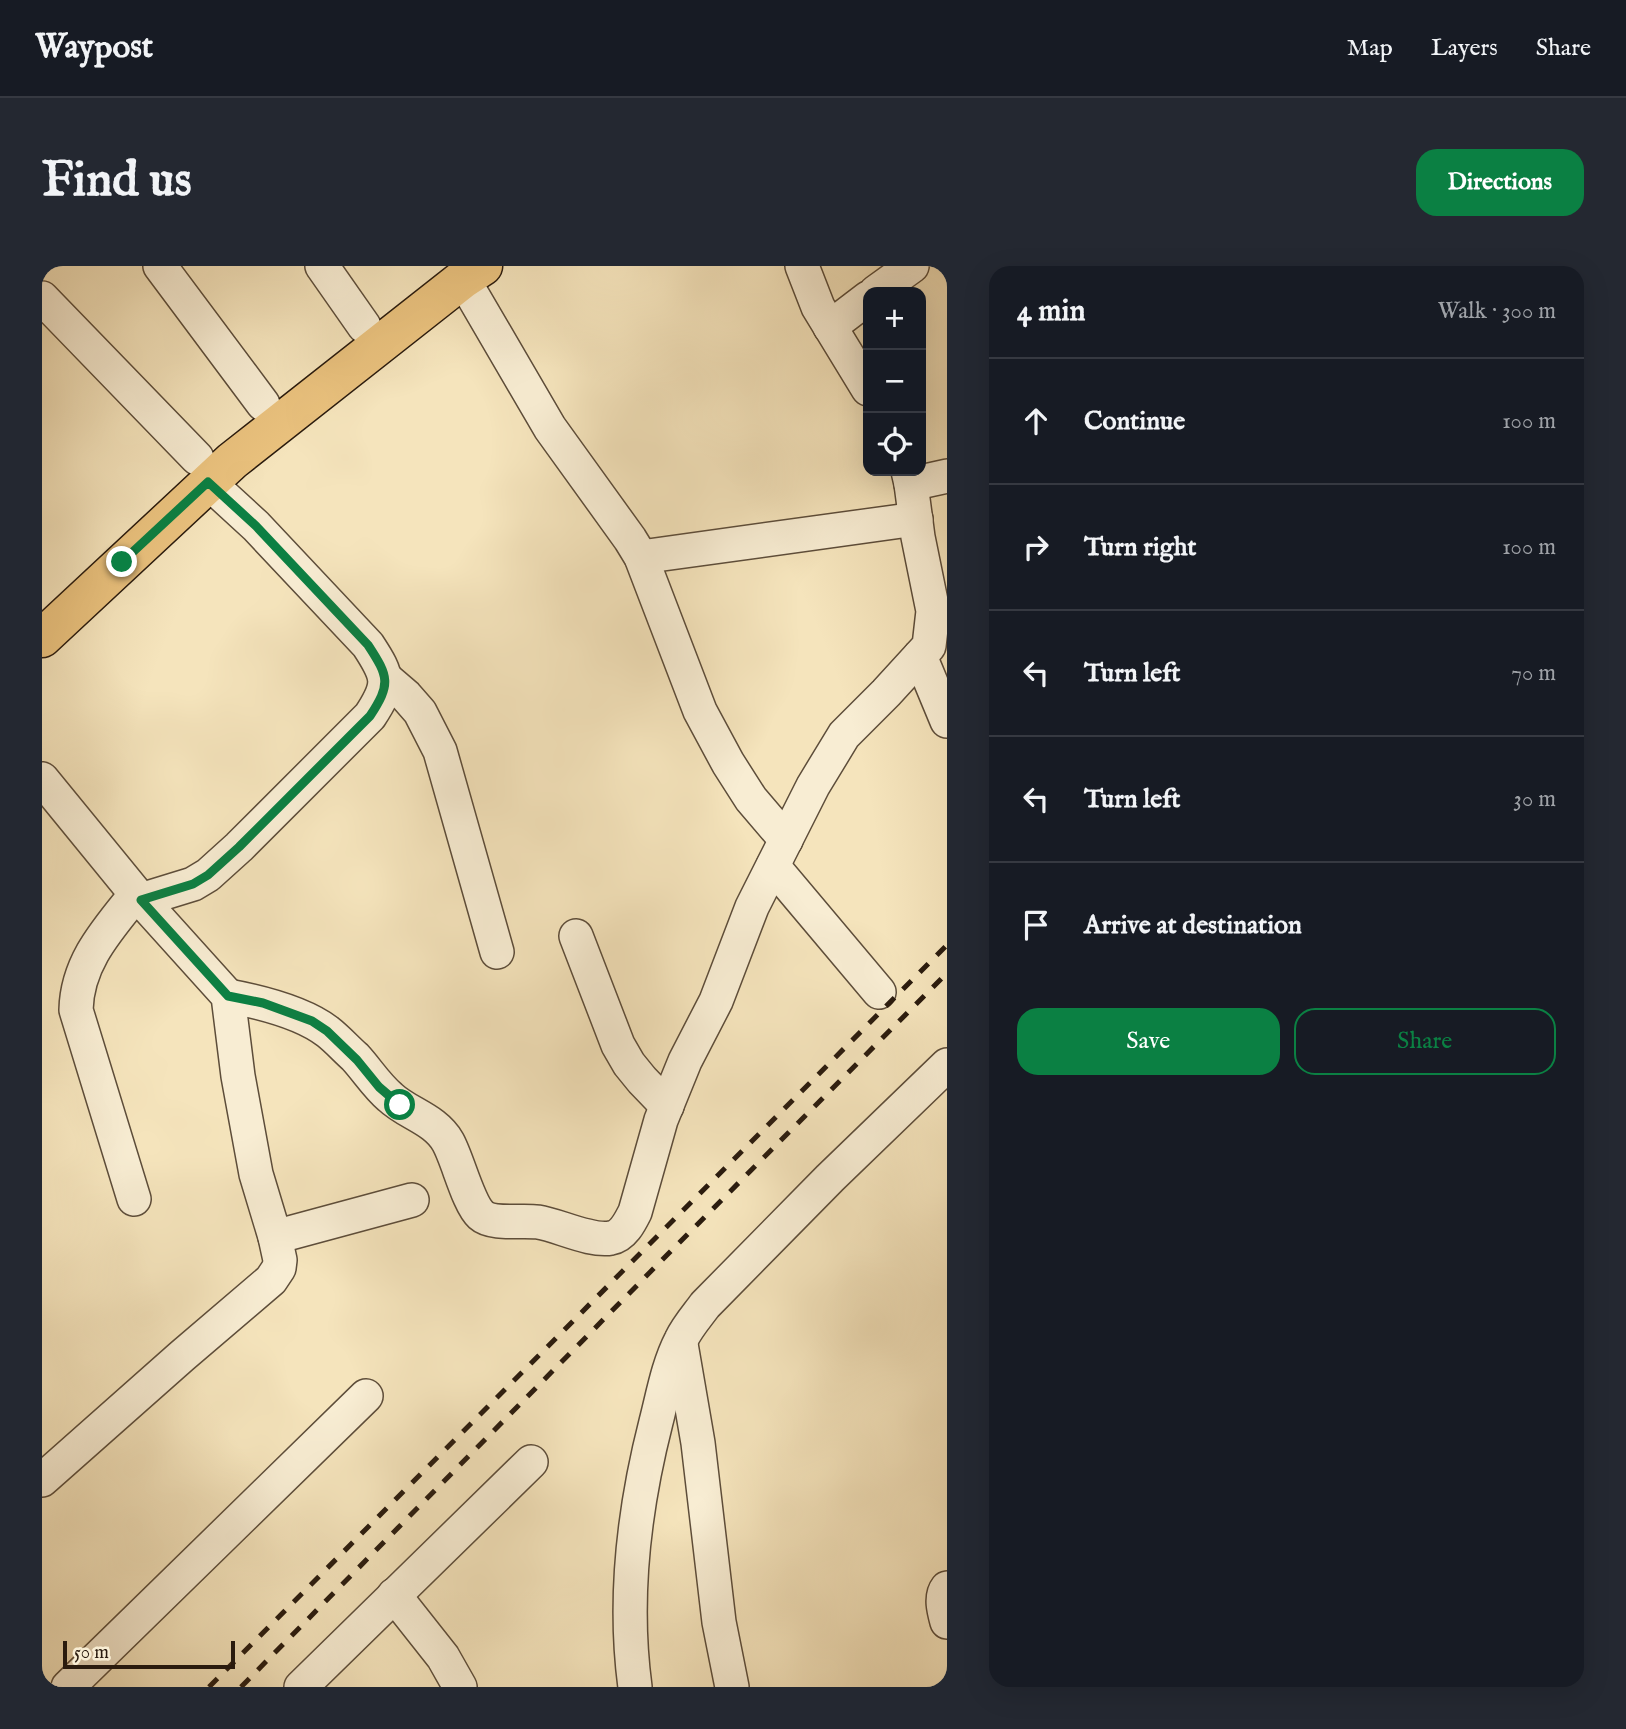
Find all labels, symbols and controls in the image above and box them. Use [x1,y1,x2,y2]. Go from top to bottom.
text: Waypost [35,27,153,69]
text: Map [1347,33,1393,64]
text: Layers [1431,33,1498,64]
text: Share [1536,33,1591,64]
button: Directions [1416,149,1584,216]
text: Find us [42,151,192,213]
map controls [863,287,926,476]
button: + [863,287,926,350]
text: 4 min [1017,293,1085,331]
text: Walk · 300 m [1438,297,1556,326]
button: − [863,350,926,413]
icon: ahead [1017,402,1055,440]
text: Continue [1084,405,1185,438]
text: 100 m [1502,407,1556,436]
button: locate [863,413,926,476]
icon: right [1017,528,1055,566]
text: Turn right [1084,531,1197,564]
text: 100 m [1502,533,1556,562]
route end [106,546,137,577]
icon: left [1017,654,1055,692]
text: Turn left [1084,657,1181,690]
text: 70 m [1511,659,1556,688]
icon: left [1017,780,1055,818]
text: Turn left [1084,783,1181,816]
text: 30 m [1513,785,1556,814]
icon: arrive [1017,906,1055,944]
text: Arrive at destination [1084,909,1302,942]
button: Save [1017,1008,1280,1075]
button: Share [1294,1008,1556,1075]
route start [384,1089,415,1120]
scale bar [63,1638,234,1670]
text: 50 m [74,1641,109,1665]

